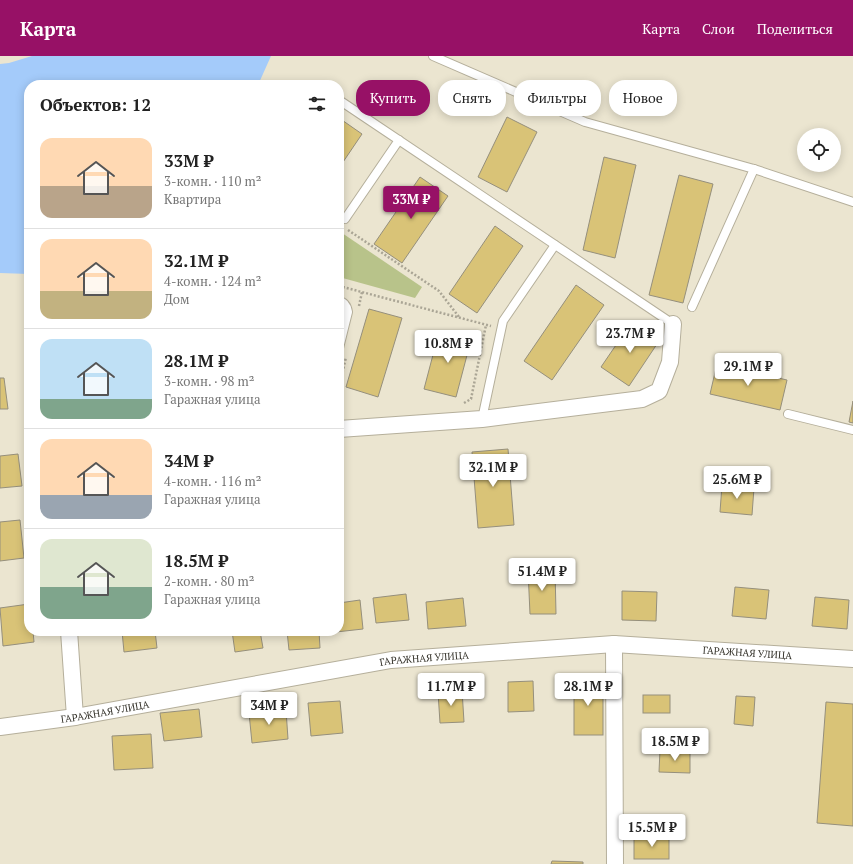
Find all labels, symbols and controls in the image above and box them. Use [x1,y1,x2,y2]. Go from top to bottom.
text: Карта [20,16,76,41]
text: Карта [642,19,680,38]
text: Слои [702,19,735,38]
text: Поделиться [757,19,833,38]
chip: Купить [356,80,430,116]
chip: Снять [438,80,506,116]
chip: Фильтры [514,80,601,116]
chip: Новое [609,80,677,116]
text: Объектов: 12 [40,93,151,116]
icon: filters [306,93,328,115]
map controls [797,128,841,172]
button: locate [797,128,841,172]
text: 33M ₽ [164,149,213,172]
icon: home [72,154,120,202]
text: 3-комн. · 110 m² [164,172,261,190]
pin: 33M ₽ [383,186,439,220]
text: Квартира [164,190,221,208]
text: 33M ₽ [392,190,430,208]
text: 32.1M ₽ [164,249,228,272]
icon: home [72,255,120,303]
text: 4-комн. · 124 m² [164,272,261,290]
text: Дом [164,290,189,308]
pin: 23.7M ₽ [593,320,667,354]
text: 23.7M ₽ [606,324,654,342]
pin: 10.8M ₽ [411,330,485,364]
text: 10.8M ₽ [424,334,472,352]
text: 28.1M ₽ [164,349,228,372]
pin: 29.1M ₽ [711,353,785,387]
icon: home [72,355,120,403]
text: 29.1M ₽ [724,357,772,375]
text: 3-комн. · 98 m² [164,372,254,390]
text: Гаражная улица [164,390,261,408]
text: 34M ₽ [164,449,213,472]
pin: 32.1M ₽ [456,454,530,488]
icon: home [72,455,120,503]
text: 32.1M ₽ [469,458,517,476]
pin: 25.6M ₽ [700,466,774,500]
text: 25.6M ₽ [713,470,761,488]
text: 4-комн. · 116 m² [164,472,261,490]
text: Гаражная улица [164,490,261,508]
text: 18.5M ₽ [164,549,228,572]
icon: home [72,555,120,603]
pin: 51.4M ₽ [505,558,579,592]
text: 51.4M ₽ [518,562,566,580]
text: 2-комн. · 80 m² [164,572,254,590]
text: Гаражная улица [164,590,261,608]
street label: ГАРАЖНАЯ УЛИЦА [702,644,793,662]
street label: ГАРАЖНАЯ УЛИЦА [379,648,469,669]
pin: 11.7M ₽ [414,673,488,707]
pin: 28.1M ₽ [551,673,625,707]
text: 11.7M ₽ [427,677,475,695]
text: 28.1M ₽ [564,677,612,695]
pin: 34M ₽ [241,692,297,726]
text: 34M ₽ [250,696,288,714]
street label: ГАРАЖНАЯ УЛИЦА [60,698,150,726]
pin: 18.5M ₽ [638,728,712,762]
text: 18.5M ₽ [651,732,699,750]
pin: 15.5M ₽ [615,814,689,848]
text: 15.5M ₽ [628,818,676,836]

